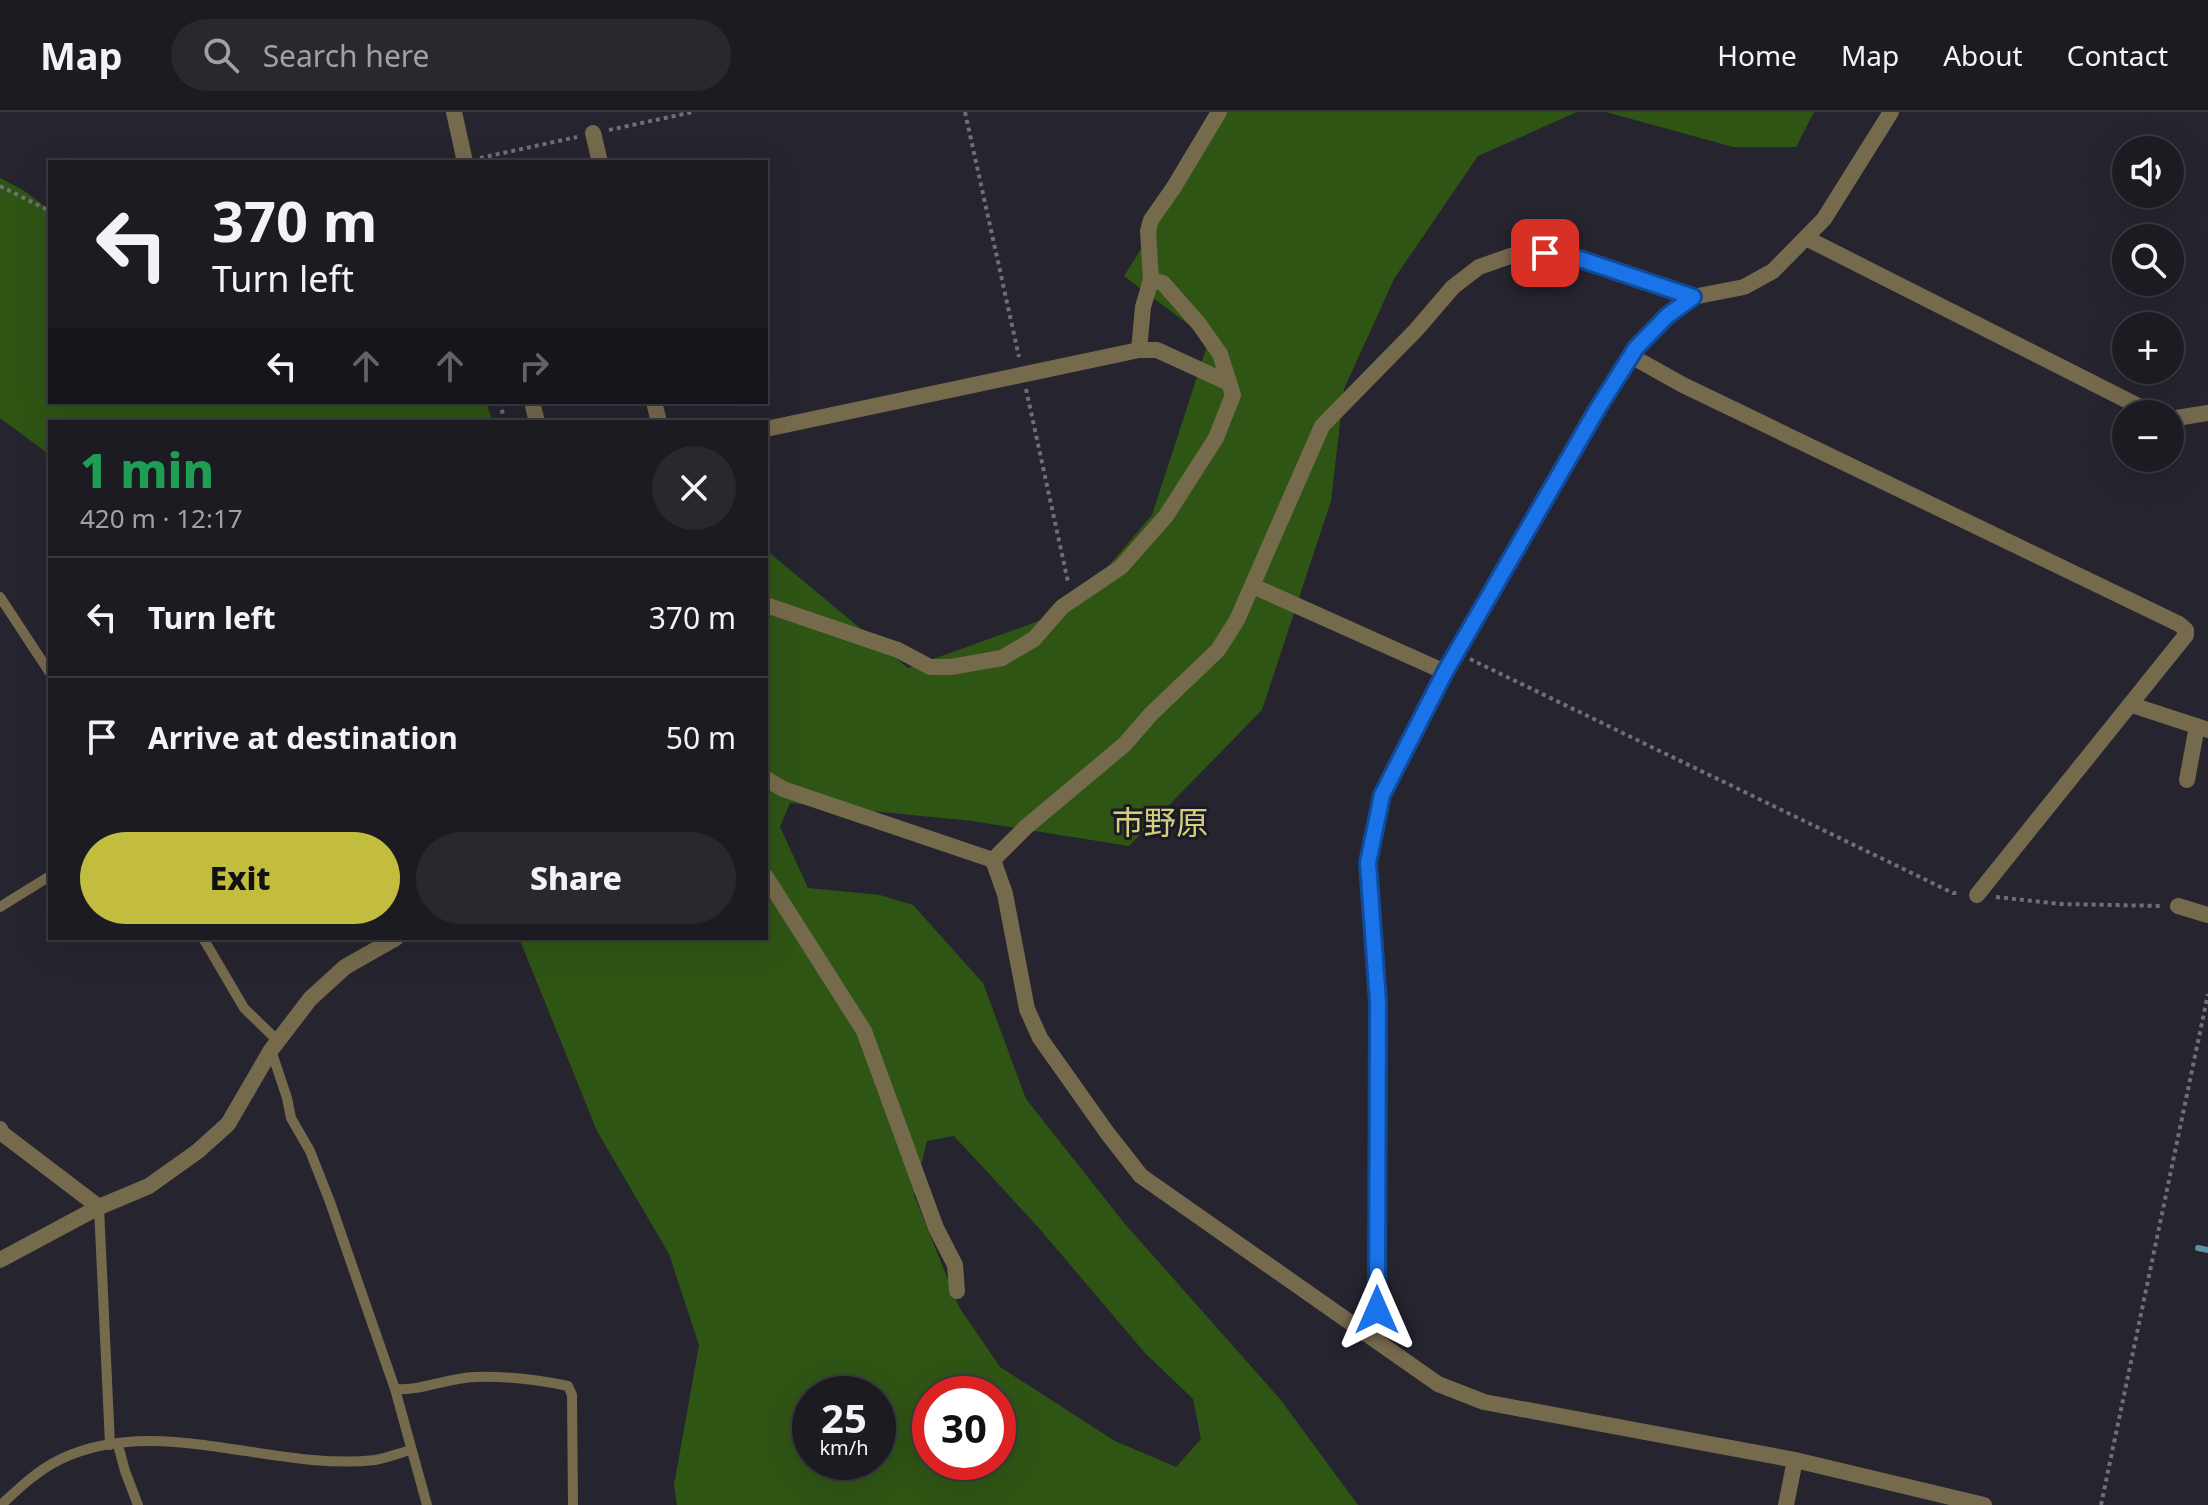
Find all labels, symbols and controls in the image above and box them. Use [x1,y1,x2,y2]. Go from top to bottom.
search box [171,19,731,91]
text: Map [40,29,123,81]
icon: search [199,33,243,77]
text: Search here [263,35,430,76]
text: Home [1717,36,1797,74]
text: Map [1841,36,1899,74]
text: About [1943,36,2023,74]
text: Contact [2067,36,2168,74]
map controls [2112,136,2184,472]
button: sound [2112,136,2184,208]
text: 370 m [212,182,377,258]
icon: left [80,192,184,296]
pin [1511,219,1579,287]
button: search [2112,224,2184,296]
icon: arrive [1523,231,1567,275]
text: Turn left [212,254,354,303]
button: + [2112,312,2184,384]
icon: left [260,344,304,388]
icon: ahead [344,344,388,388]
icon: ahead [428,344,472,388]
icon: right [512,344,556,388]
button: − [2112,400,2184,472]
text: 1 min [80,437,214,502]
button: close [652,446,736,530]
text: 420 m · 12:17 [80,500,243,536]
icon: left [80,595,124,639]
text: Turn left [148,597,276,638]
text: 370 m [649,597,736,638]
icon: arrive [80,715,124,759]
text: Arrive at destination [148,717,458,758]
text: 50 m [666,717,736,758]
district label: 市野原 [1112,800,1208,843]
button: Exit [80,832,400,924]
button: Share [416,832,736,924]
position arrow [1335,1268,1419,1352]
speed limit sign: 30 [912,1376,1016,1480]
text: 25 [821,1390,867,1445]
text: km/h [819,1434,869,1461]

